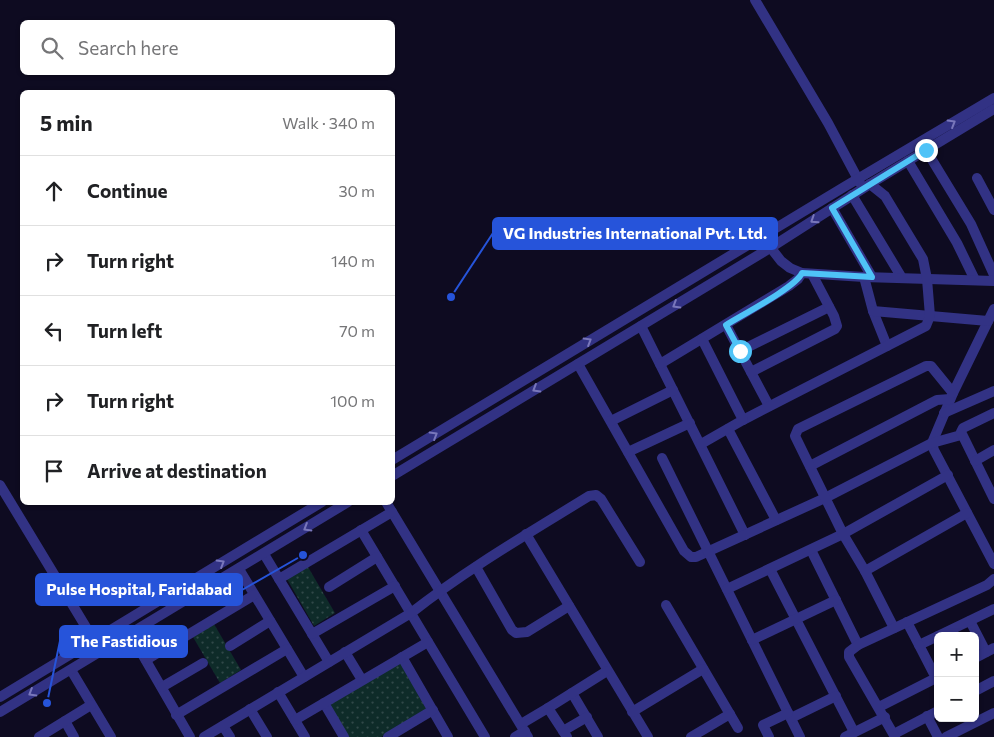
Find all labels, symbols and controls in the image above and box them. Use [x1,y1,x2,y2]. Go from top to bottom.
search box [20,20,395,75]
icon: search [38,34,66,62]
text: Search here [78,36,178,59]
text: 5 min [40,110,93,135]
text: Walk · 340 m [282,113,375,132]
one-way arrow [947,119,956,129]
route end [915,139,938,162]
icon: ahead [40,177,68,205]
text: Continue [87,179,167,202]
text: 30 m [338,181,375,200]
one-way arrow [810,214,820,223]
callout: VG Industries International Pvt. Ltd. [493,218,777,249]
text: VG Industries International Pvt. Ltd. [503,223,767,242]
icon: right [40,247,68,275]
text: Turn right [87,249,174,272]
text: 140 m [331,251,375,270]
one-way arrow [672,299,681,309]
icon: left [40,317,68,345]
text: Turn left [87,319,162,342]
text: 70 m [339,321,375,340]
one-way arrow [583,338,592,348]
route start [729,340,752,363]
one-way arrow [533,382,542,392]
icon: right [40,387,68,415]
text: Turn right [87,389,174,412]
text: 100 m [330,391,375,410]
one-way arrow [429,431,438,441]
icon: arrive [40,457,68,485]
text: Arrive at destination [87,459,267,482]
one-way arrow [303,521,312,531]
one-way arrow [216,560,225,570]
callout: Pulse Hospital, Faridabad [36,574,242,605]
text: Pulse Hospital, Faridabad [46,579,232,598]
callout: The Fastidious [60,626,187,657]
text: The Fastidious [71,631,177,650]
map controls [934,632,979,722]
button: + [934,632,979,677]
button: − [934,677,979,722]
one-way arrow [29,686,38,696]

